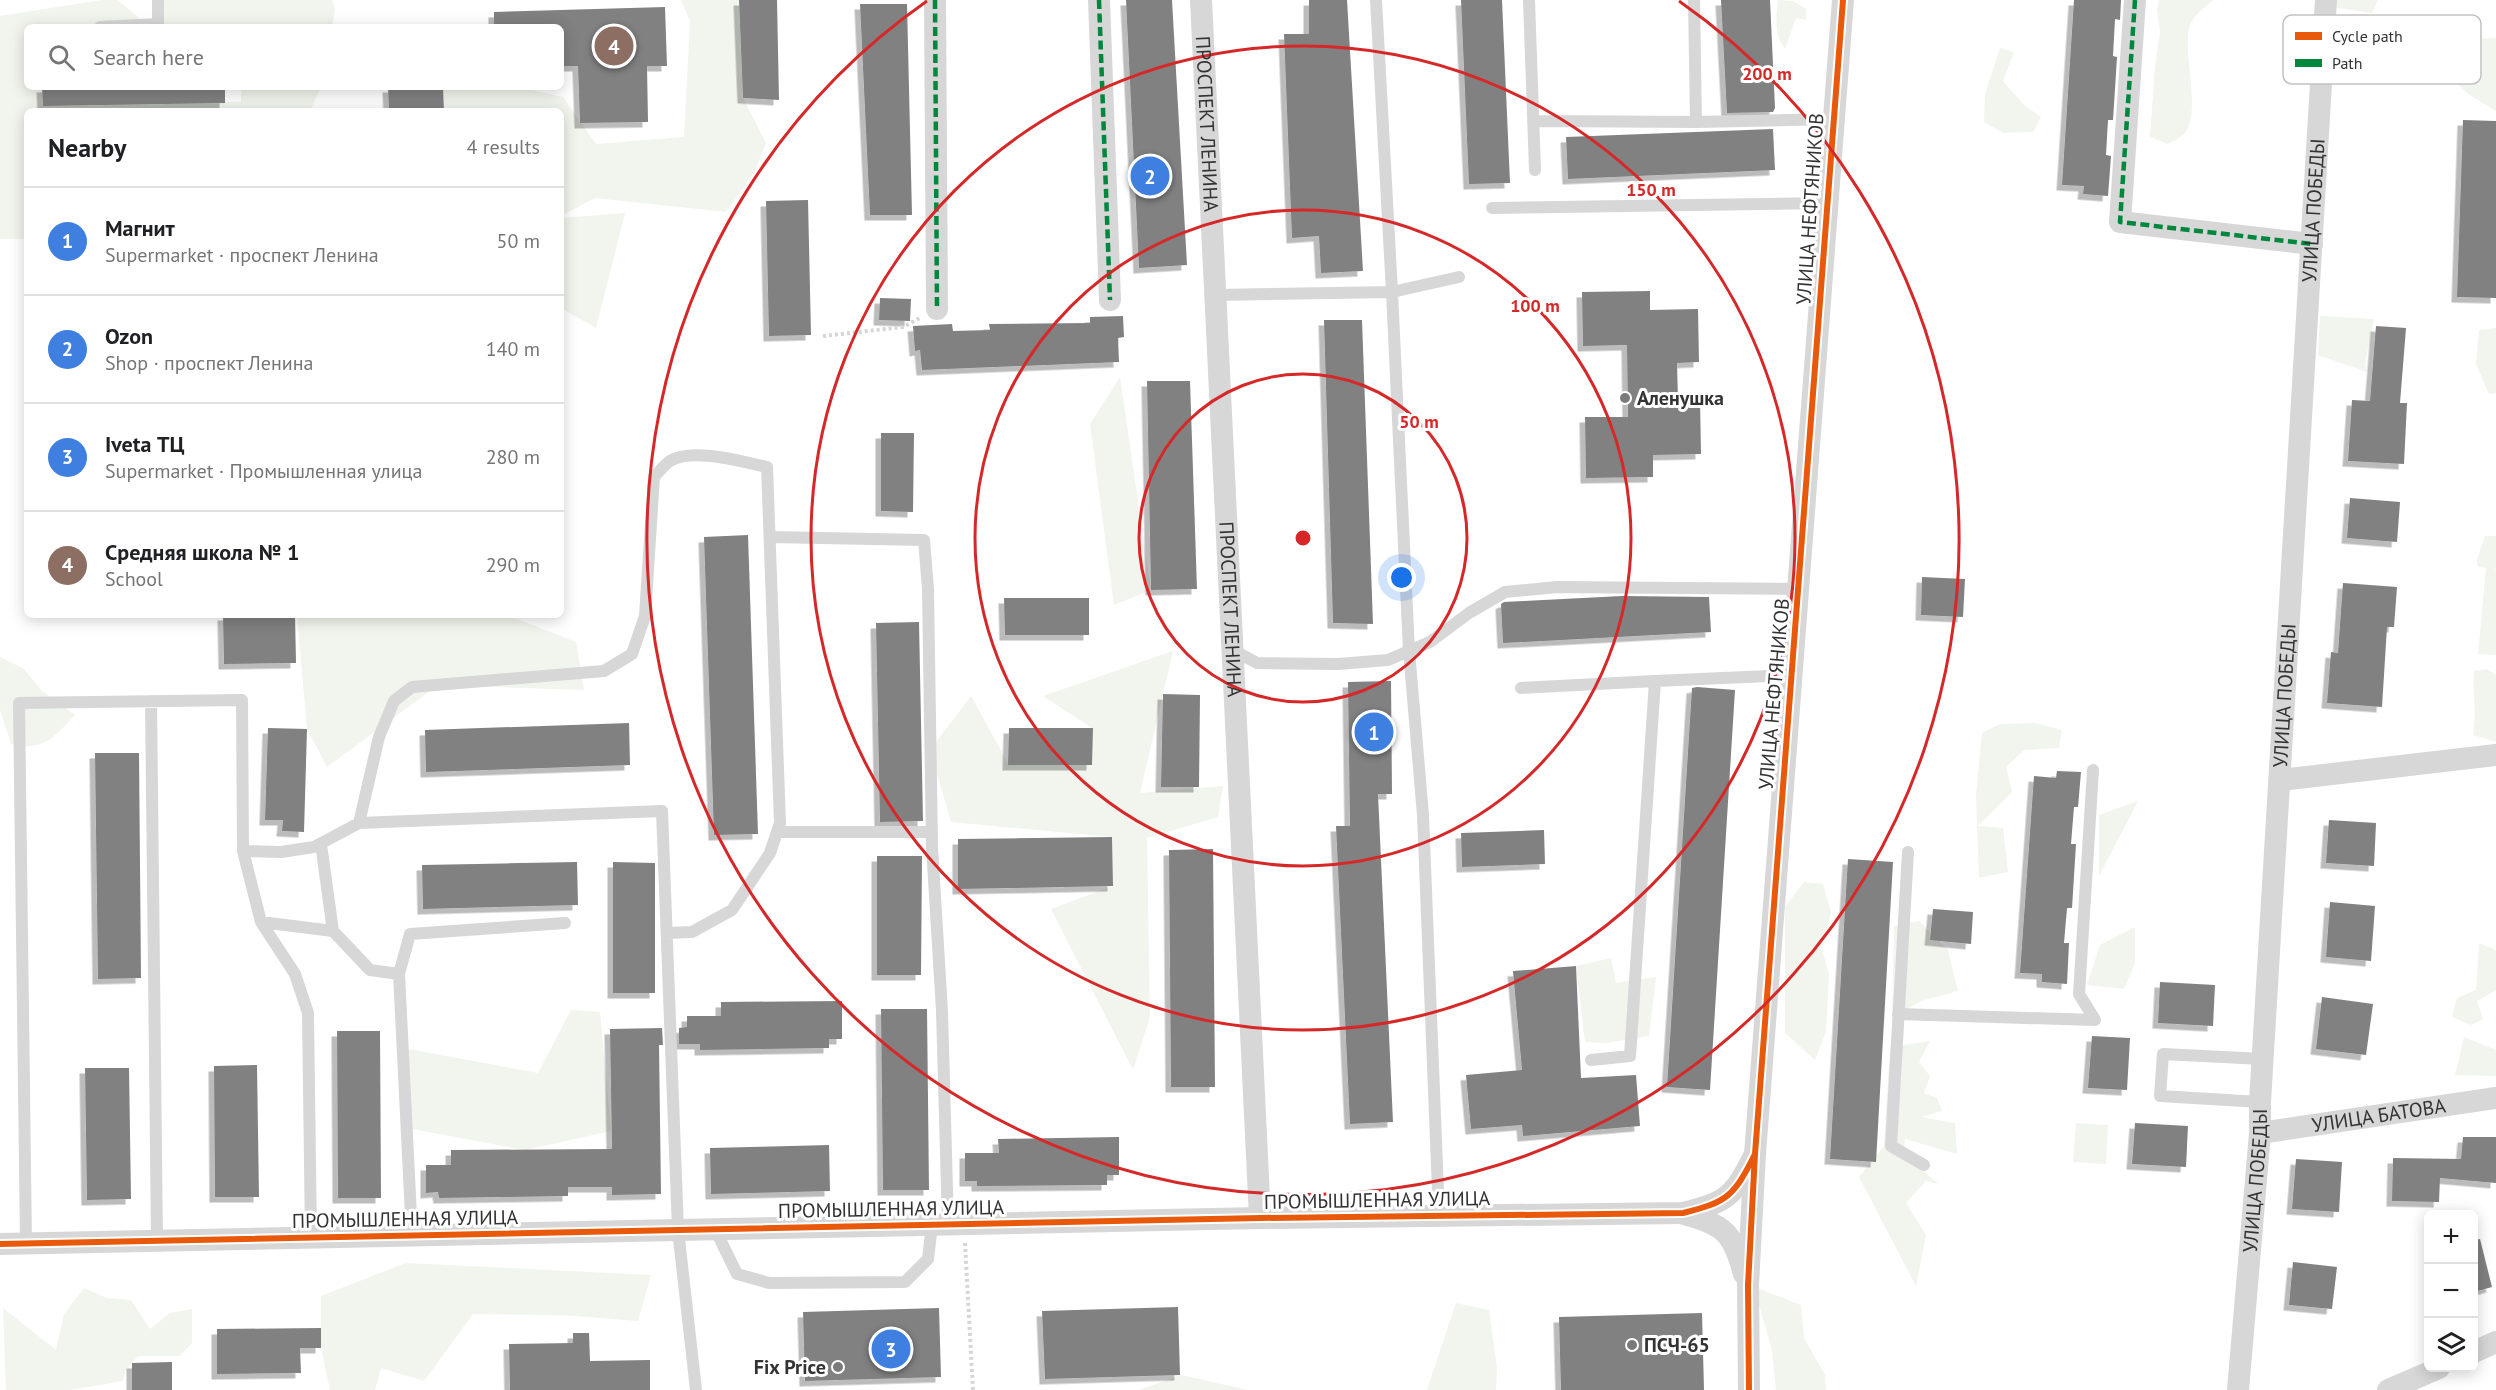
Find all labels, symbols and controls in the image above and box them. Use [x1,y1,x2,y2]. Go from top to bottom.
legend [2283,15,2481,84]
search box [24,24,564,90]
pin: 4 [594,24,634,68]
text: Cycle path [2332,26,2403,46]
street label: ПРОСПЕКТ ЛЕНИНА [1190,35,1224,213]
icon: search [45,41,78,74]
text: Search here [93,43,204,71]
text: Path [2332,53,2363,73]
text: 200 m [1742,62,1792,85]
street label: УЛИЦА НЕФТЯНИКОВ [1790,112,1830,306]
text: Nearby [48,131,126,164]
text: 4 results [467,134,540,160]
street label: УЛИЦА ПОБЕДЫ [2296,138,2331,283]
pin: 2 [1130,154,1170,198]
text: 150 m [1626,178,1676,201]
text: Магнит [105,214,175,242]
text: 1 [62,228,73,254]
text: 50 m [497,228,540,254]
text: Supermarket · проспект Ленина [105,242,379,268]
text: 100 m [1510,294,1560,317]
text: Ozon [105,322,153,350]
text: 2 [62,336,73,362]
text: 140 m [486,336,540,362]
text: Shop · проспект Ленина [105,350,313,376]
place label: Аленушка [1637,385,1724,411]
marker: Аленушка [1618,391,1632,405]
text: 50 m [1399,410,1439,433]
text: Iveta ТЦ [105,430,184,458]
text: 3 [62,444,73,470]
text: 280 m [486,444,540,470]
text: Supermarket · Промышленная улица [105,458,422,484]
street label: ПРОСПЕКТ ЛЕНИНА [1213,521,1248,698]
centre of rings [1293,528,1313,548]
text: Средняя школа № 1 [105,538,299,566]
text: 4 [62,552,73,578]
text: 290 m [486,552,540,578]
your location [1387,563,1416,592]
text: School [105,566,163,592]
street label: УЛИЦА НЕФТЯНИКОВ [1753,597,1795,791]
street label: УЛИЦА ПОБЕДЫ [2267,623,2302,768]
pin: 1 [1354,710,1394,754]
street label: УЛИЦА БАТОВА [2310,1093,2448,1138]
street label: УЛИЦА ПОБЕДЫ [2237,1109,2273,1254]
street label: ПРОМЫШЛЕННАЯ УЛИЦА [1264,1185,1491,1215]
street label: ПРОМЫШЛЕННАЯ УЛИЦА [778,1194,1005,1224]
street label: ПРОМЫШЛЕННАЯ УЛИЦА [292,1204,519,1234]
map controls [2424,1210,2478,1372]
button: + [2424,1210,2478,1264]
button: − [2424,1264,2478,1318]
button: layers [2424,1318,2478,1372]
pin: 3 [872,1326,910,1372]
place label: ПСЧ-65 [1644,1332,1710,1358]
marker: ПСЧ-65 [1625,1338,1639,1352]
place label: Fix Price [754,1354,826,1380]
marker: Fix Price [831,1360,845,1374]

